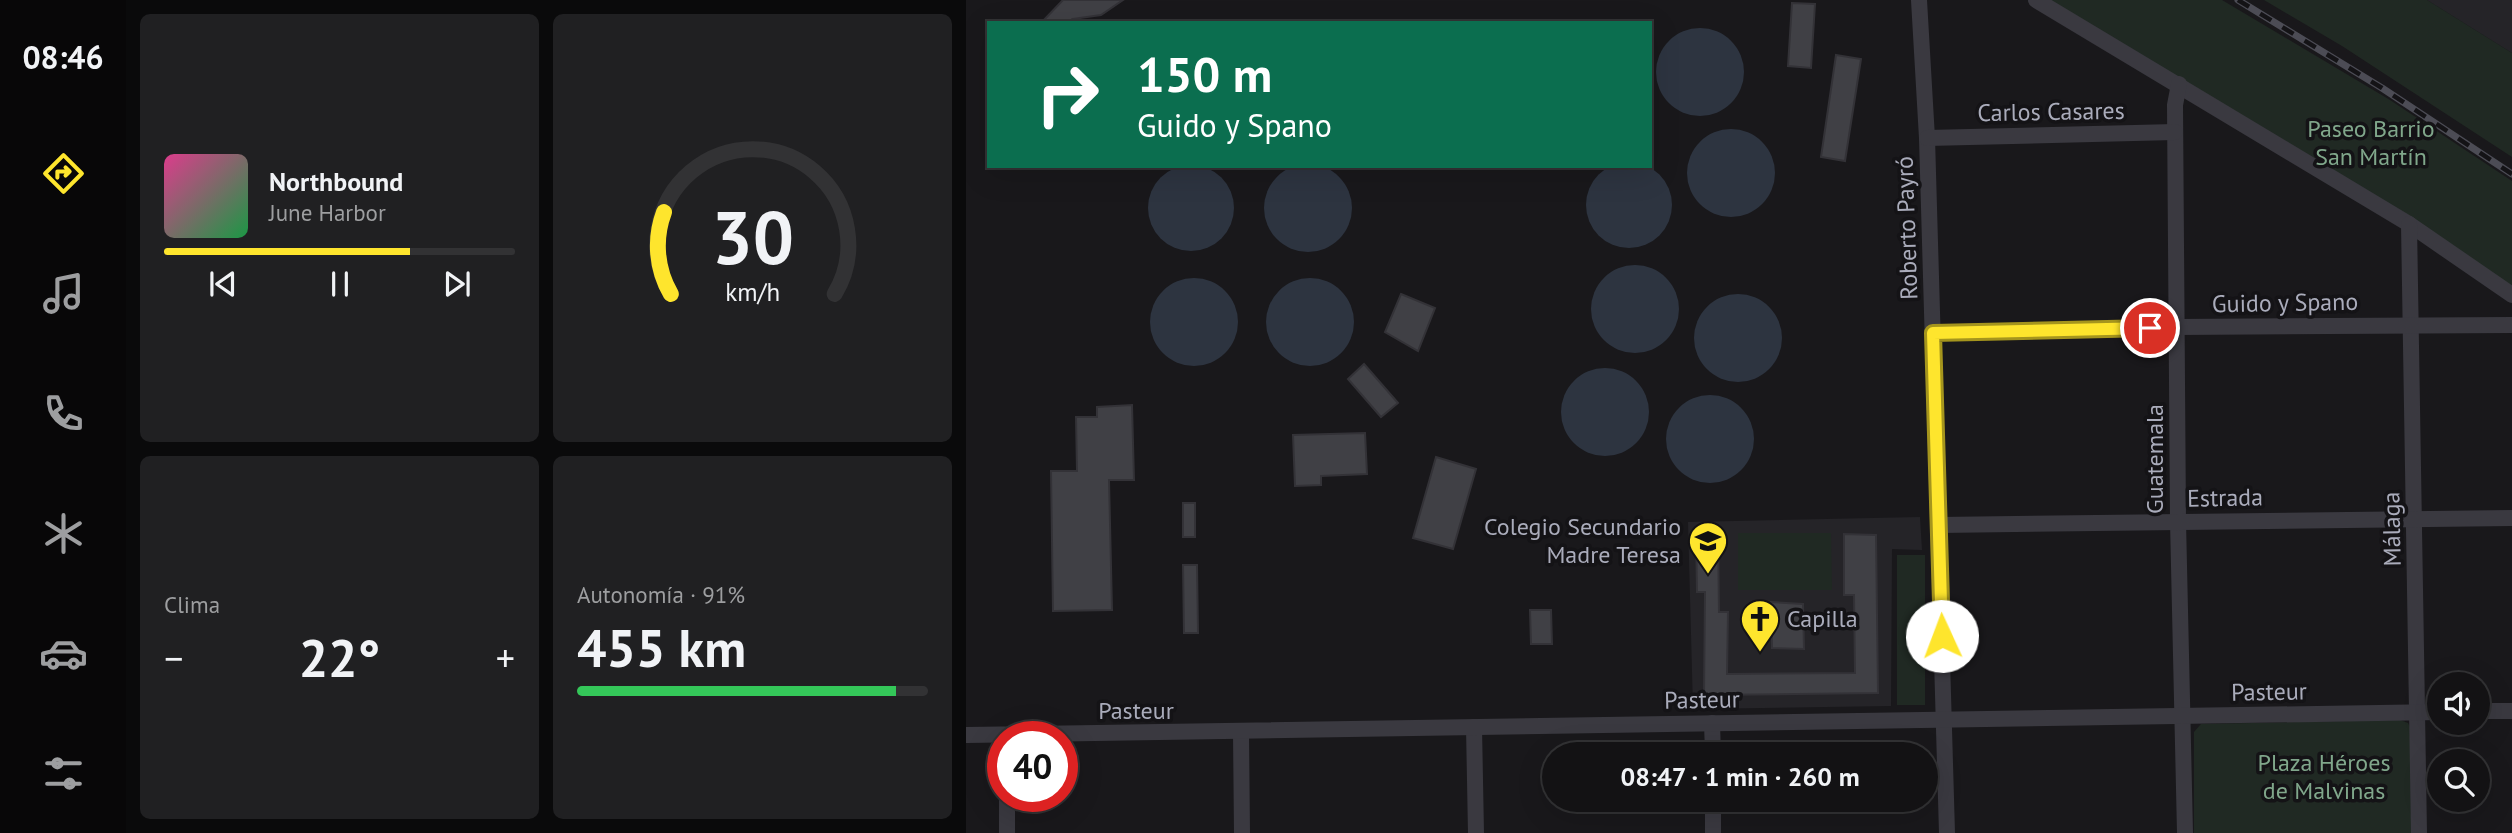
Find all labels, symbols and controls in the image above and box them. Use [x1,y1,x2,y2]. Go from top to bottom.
text: 08:46 [22,36,104,78]
text: 150 m [1137,42,1272,106]
icon: right [1022,49,1113,140]
street label: Carlos Casares [1977,95,2125,128]
text: Guido y Spano [1137,104,1332,146]
park label: Paseo Barrio San Martín [2307,113,2435,172]
icon: directions [39,149,88,198]
street label: Roberto Payró [1888,156,1925,300]
text: Northbound [269,165,403,198]
text: 30 [711,191,794,285]
text: June Harbor [269,198,386,227]
icon: previous [204,265,242,303]
icon: pause [321,265,359,303]
icon: next [438,265,476,303]
icon: music [39,269,88,318]
text: km/h [725,276,780,308]
street label: Guido y Spano [2212,286,2358,319]
pin [2120,298,2180,358]
icon: arrive [2131,309,2169,347]
icon: phone [39,389,88,438]
street label: Guatemala [2139,404,2170,514]
street label: Estrada [2187,481,2263,514]
street label: Málaga [2375,491,2408,567]
icon: climate [39,509,88,558]
place label: Colegio Secundario Madre Teresa [1484,511,1681,570]
school or university icon: Colegio Secundario Madre Teresa [1687,520,1729,575]
text: Autonomía · 91% [577,580,745,609]
text: Clima [164,590,220,619]
church icon: Capilla [1739,598,1781,653]
position arrow [1905,599,1979,673]
place label: Capilla [1787,603,1858,634]
text: 455 km [577,614,746,681]
text: 22° [299,624,380,691]
icon: car [39,629,88,678]
text: − [164,633,183,682]
text: + [496,633,515,682]
map controls [2427,672,2490,812]
button: sound [2427,672,2490,735]
street label: Pasteur [2231,675,2307,708]
street label: Pasteur [1664,683,1740,716]
street label: Pasteur [1098,695,1174,726]
speed limit sign: 40 [987,721,1078,812]
park label: Plaza Héroes de Malvinas [2257,747,2391,806]
icon: filters [39,749,88,798]
button: search [2427,749,2490,812]
text: 08:47 · 1 min · 260 m [1620,760,1860,793]

